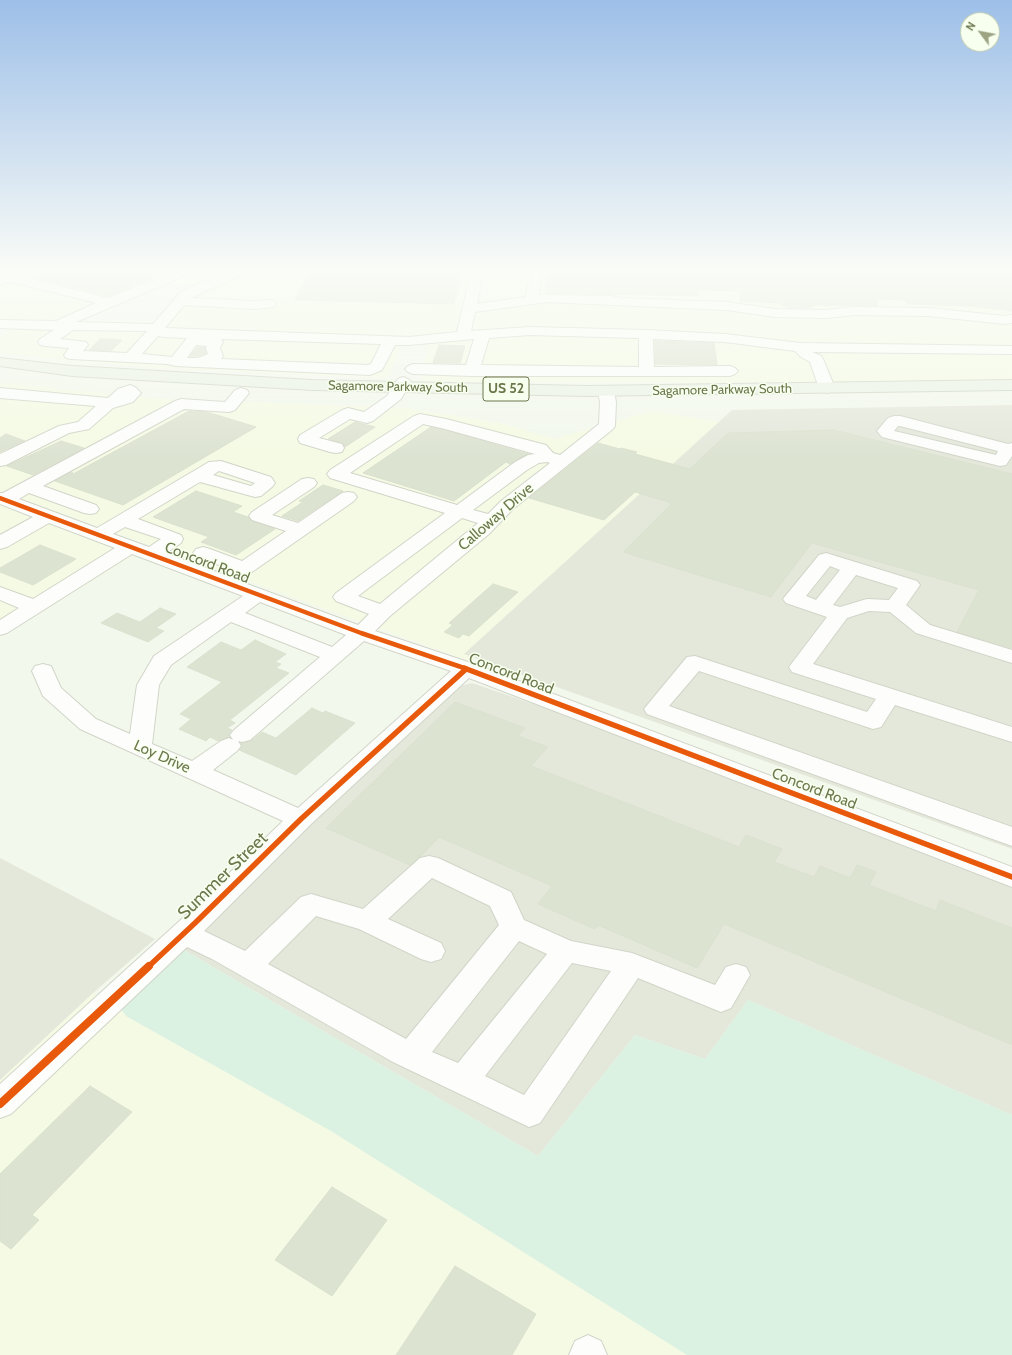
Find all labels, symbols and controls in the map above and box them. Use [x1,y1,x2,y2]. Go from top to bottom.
north arrow [960,12,1000,52]
text: N [963,19,979,33]
road number: US 52 [483,377,529,401]
street label: Sagamore Parkway South [328,378,468,396]
street label: Sagamore Parkway South [652,381,792,399]
street label: Calloway Drive [455,479,537,555]
street label: Concord Road [162,539,252,587]
street label: Concord Road [466,650,556,698]
street label: Loy Drive [131,737,193,777]
street label: Concord Road [769,765,859,813]
street label: Summer Street [174,828,272,924]

